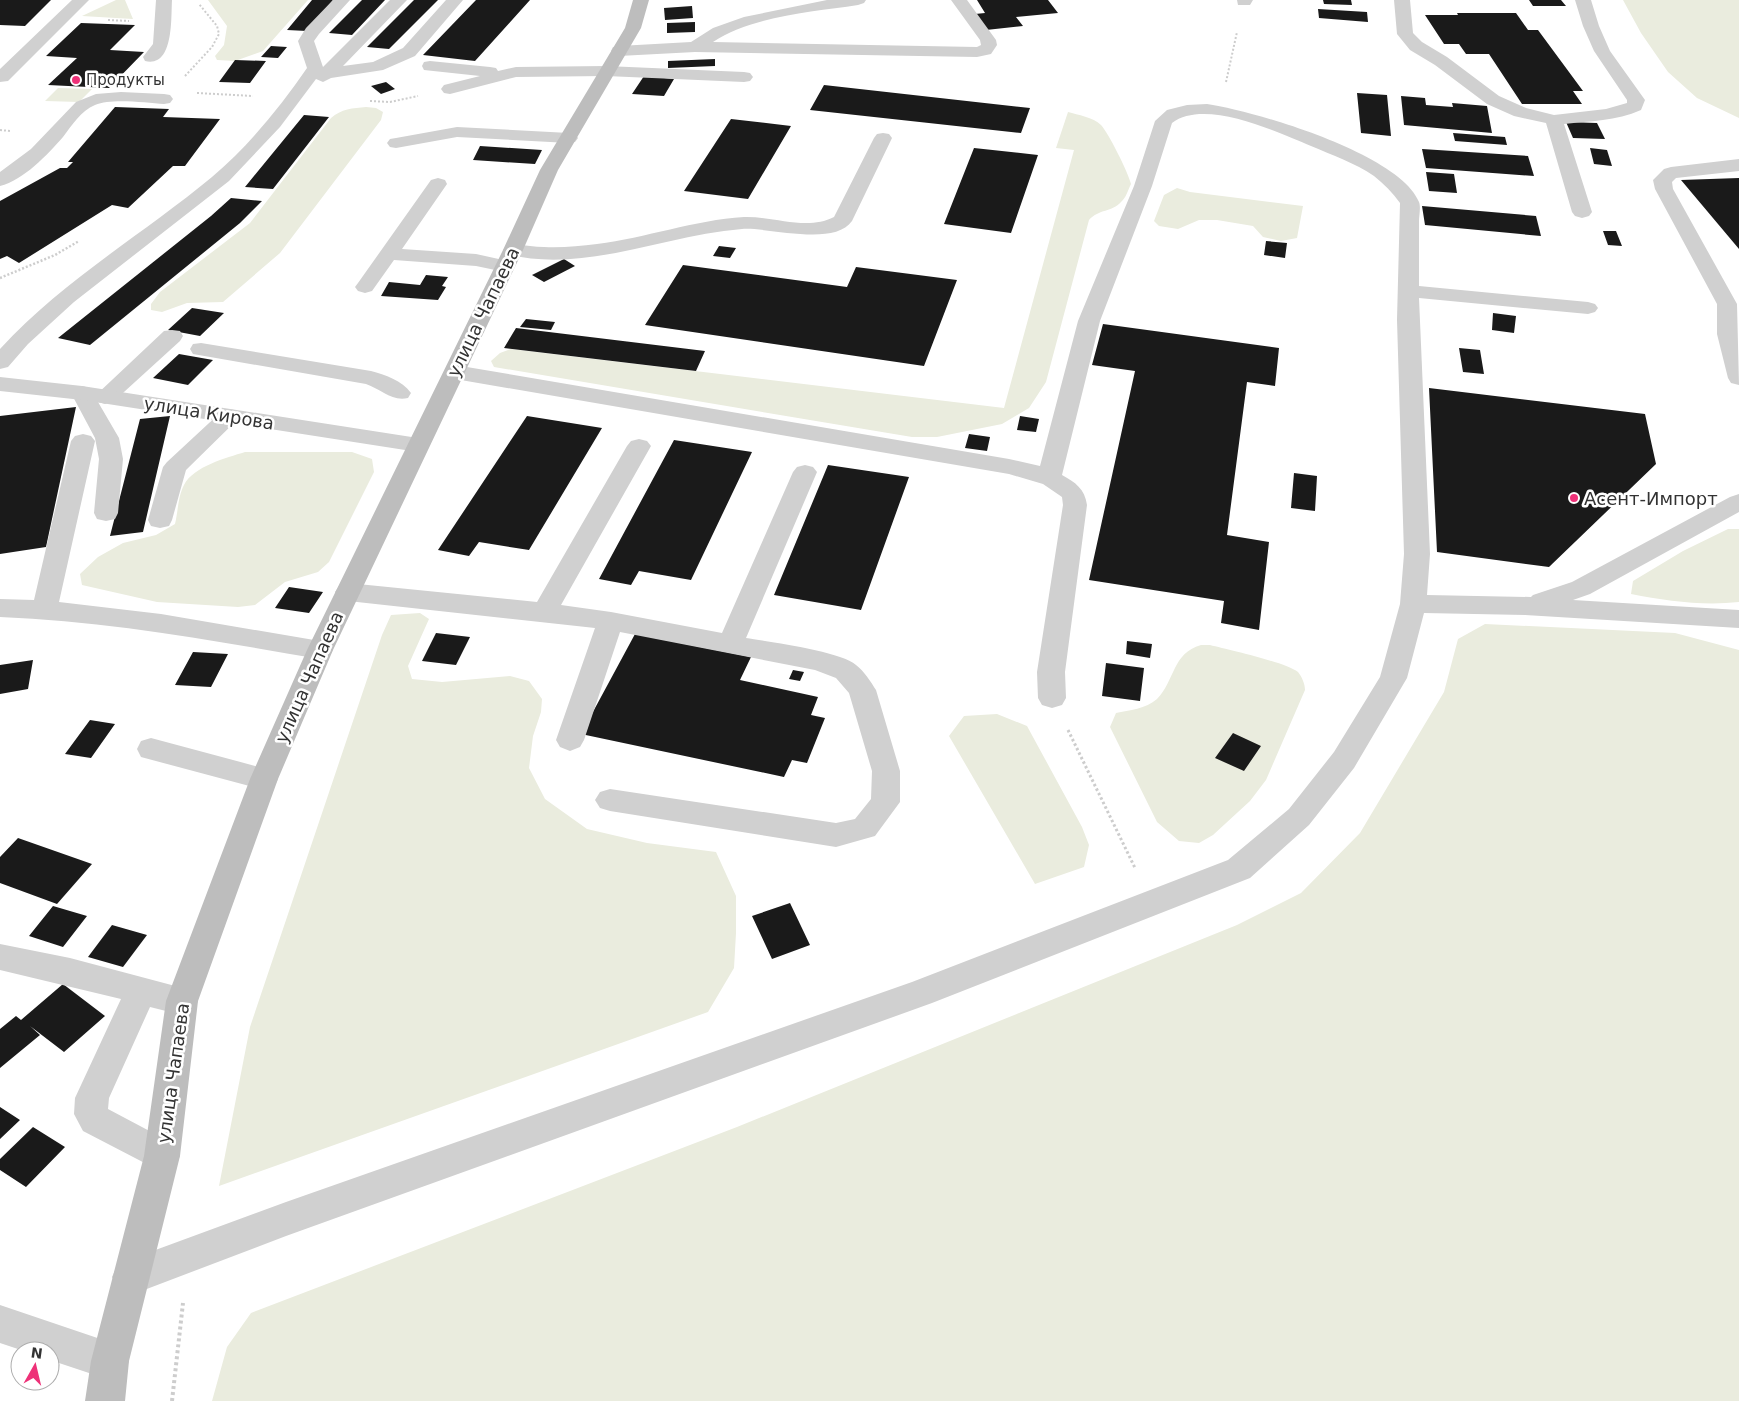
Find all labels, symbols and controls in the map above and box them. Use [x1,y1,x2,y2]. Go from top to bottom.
place label: Продукты [86,71,165,89]
marker: Продукты [70,74,82,86]
street label: улица Чапаева [442,244,524,380]
street label: улица Кирова [142,392,276,434]
place label: Асент-Импорт [1584,488,1718,509]
marker: Асент-Импорт [1568,492,1580,504]
street label: улица Чапаева [271,608,347,746]
street label: улица Чапаева [153,1001,193,1145]
north arrow [10,1341,60,1391]
text: N [30,1344,44,1362]

